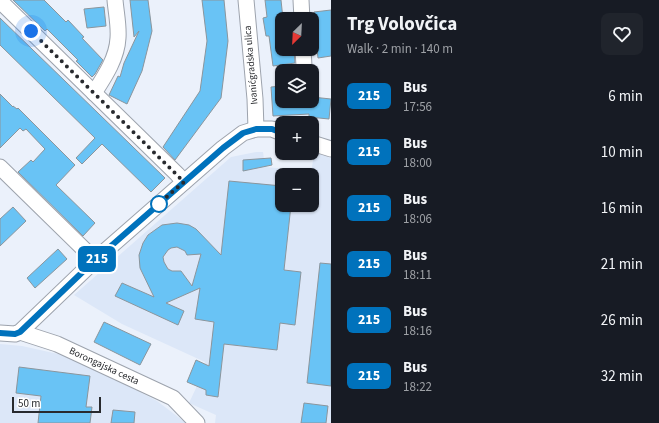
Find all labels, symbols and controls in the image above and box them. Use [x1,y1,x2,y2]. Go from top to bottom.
text: Trg Volovčica [347,11,457,38]
north arrow [275,12,319,56]
map controls [275,12,319,212]
button: heart [601,13,643,55]
your location [21,21,41,41]
street label: Ivanićgradska ulica [241,25,261,105]
text: Walk · 2 min · 140 m [347,40,453,58]
button: layers [275,64,319,108]
text: Bus [403,77,427,98]
text: 215 [358,86,380,106]
text: 6 min [608,86,643,107]
text: 17:56 [403,98,432,116]
button: + [275,116,319,160]
text: Bus [403,133,427,154]
text: 215 [358,142,380,162]
text: 10 min [601,142,643,163]
text: 18:00 [403,154,432,172]
button: − [275,168,319,212]
text: Bus [403,189,427,210]
unlabelled marker [150,195,168,213]
text: 215 [358,198,380,218]
text: 16 min [601,198,643,219]
text: 18:06 [403,210,432,228]
text: Bus [403,245,427,266]
line badge: 215 [74,246,120,272]
text: 215 [86,249,108,269]
text: 215 [358,254,380,274]
text: 21 min [601,254,643,275]
text: 18:11 [403,266,432,284]
text: Bus [403,301,427,322]
text: 215 [358,310,380,330]
text: 26 min [601,310,643,331]
text: 18:16 [403,322,432,340]
street label: Borongajska cesta [67,344,141,388]
text: Bus [403,357,427,378]
text: 215 [358,366,380,386]
text: 32 min [601,366,643,387]
text: 18:22 [403,378,432,396]
scale bar [12,395,101,414]
text: 50 m [18,396,40,411]

